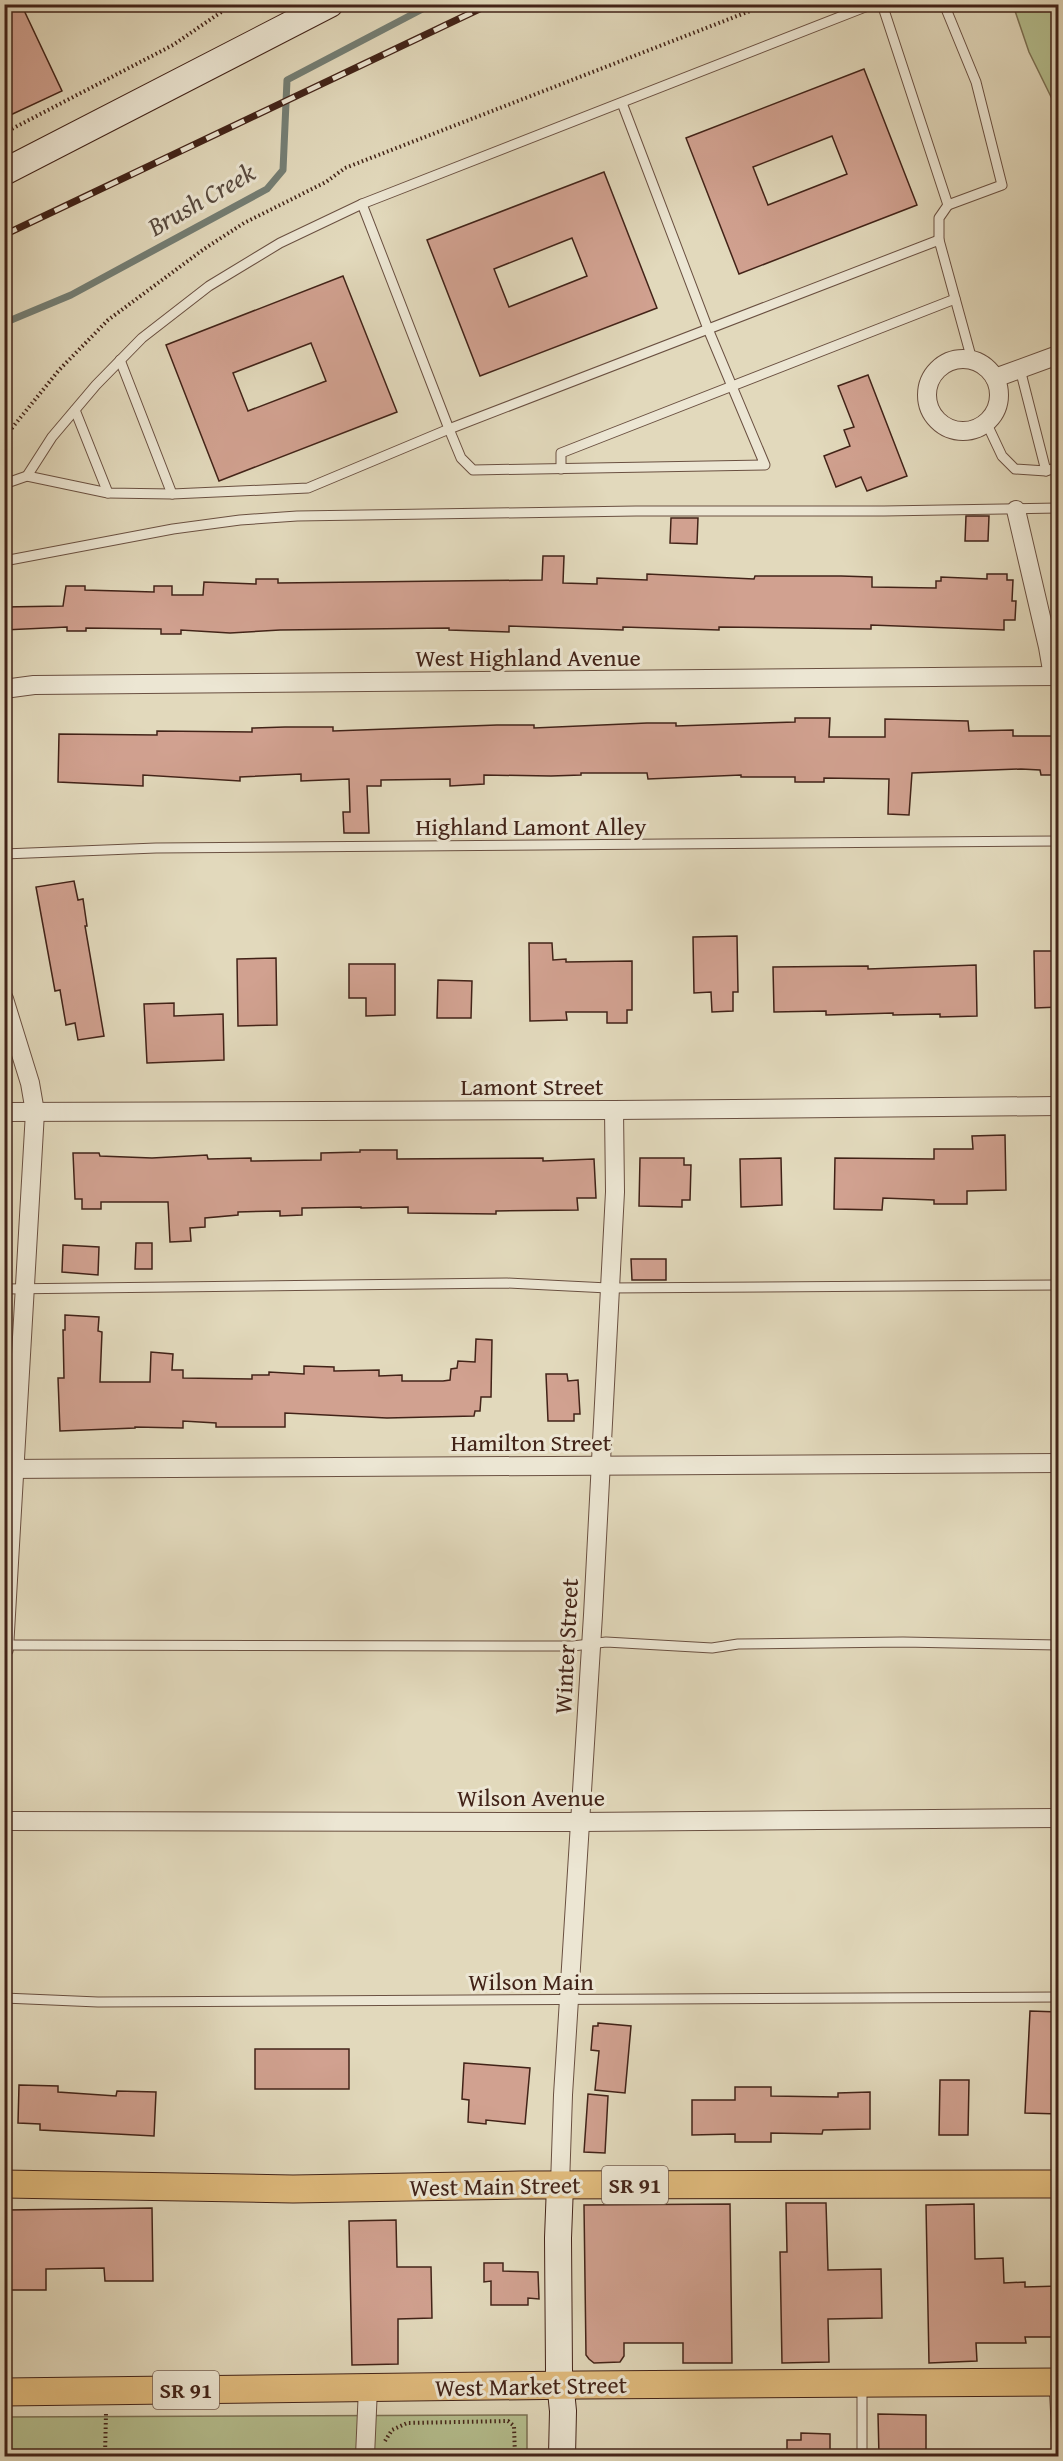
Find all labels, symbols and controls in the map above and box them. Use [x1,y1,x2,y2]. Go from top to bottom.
water label: Brush Creek [139,152,262,246]
street label: West Highland Avenue [415,640,641,675]
street label: Highland Lamont Alley [415,809,647,844]
street label: Lamont Street [461,1069,604,1104]
street label: Hamilton Street [451,1425,612,1460]
street label: Winter Street [545,1577,587,1715]
street label: Wilson Avenue [457,1780,605,1815]
street label: Wilson Main [468,1964,594,1999]
road number: SR 91 [602,2166,668,2204]
street label: West Main Street [409,2167,581,2205]
street label: West Market Street [435,2367,628,2405]
road number: SR 91 [153,2371,219,2409]

